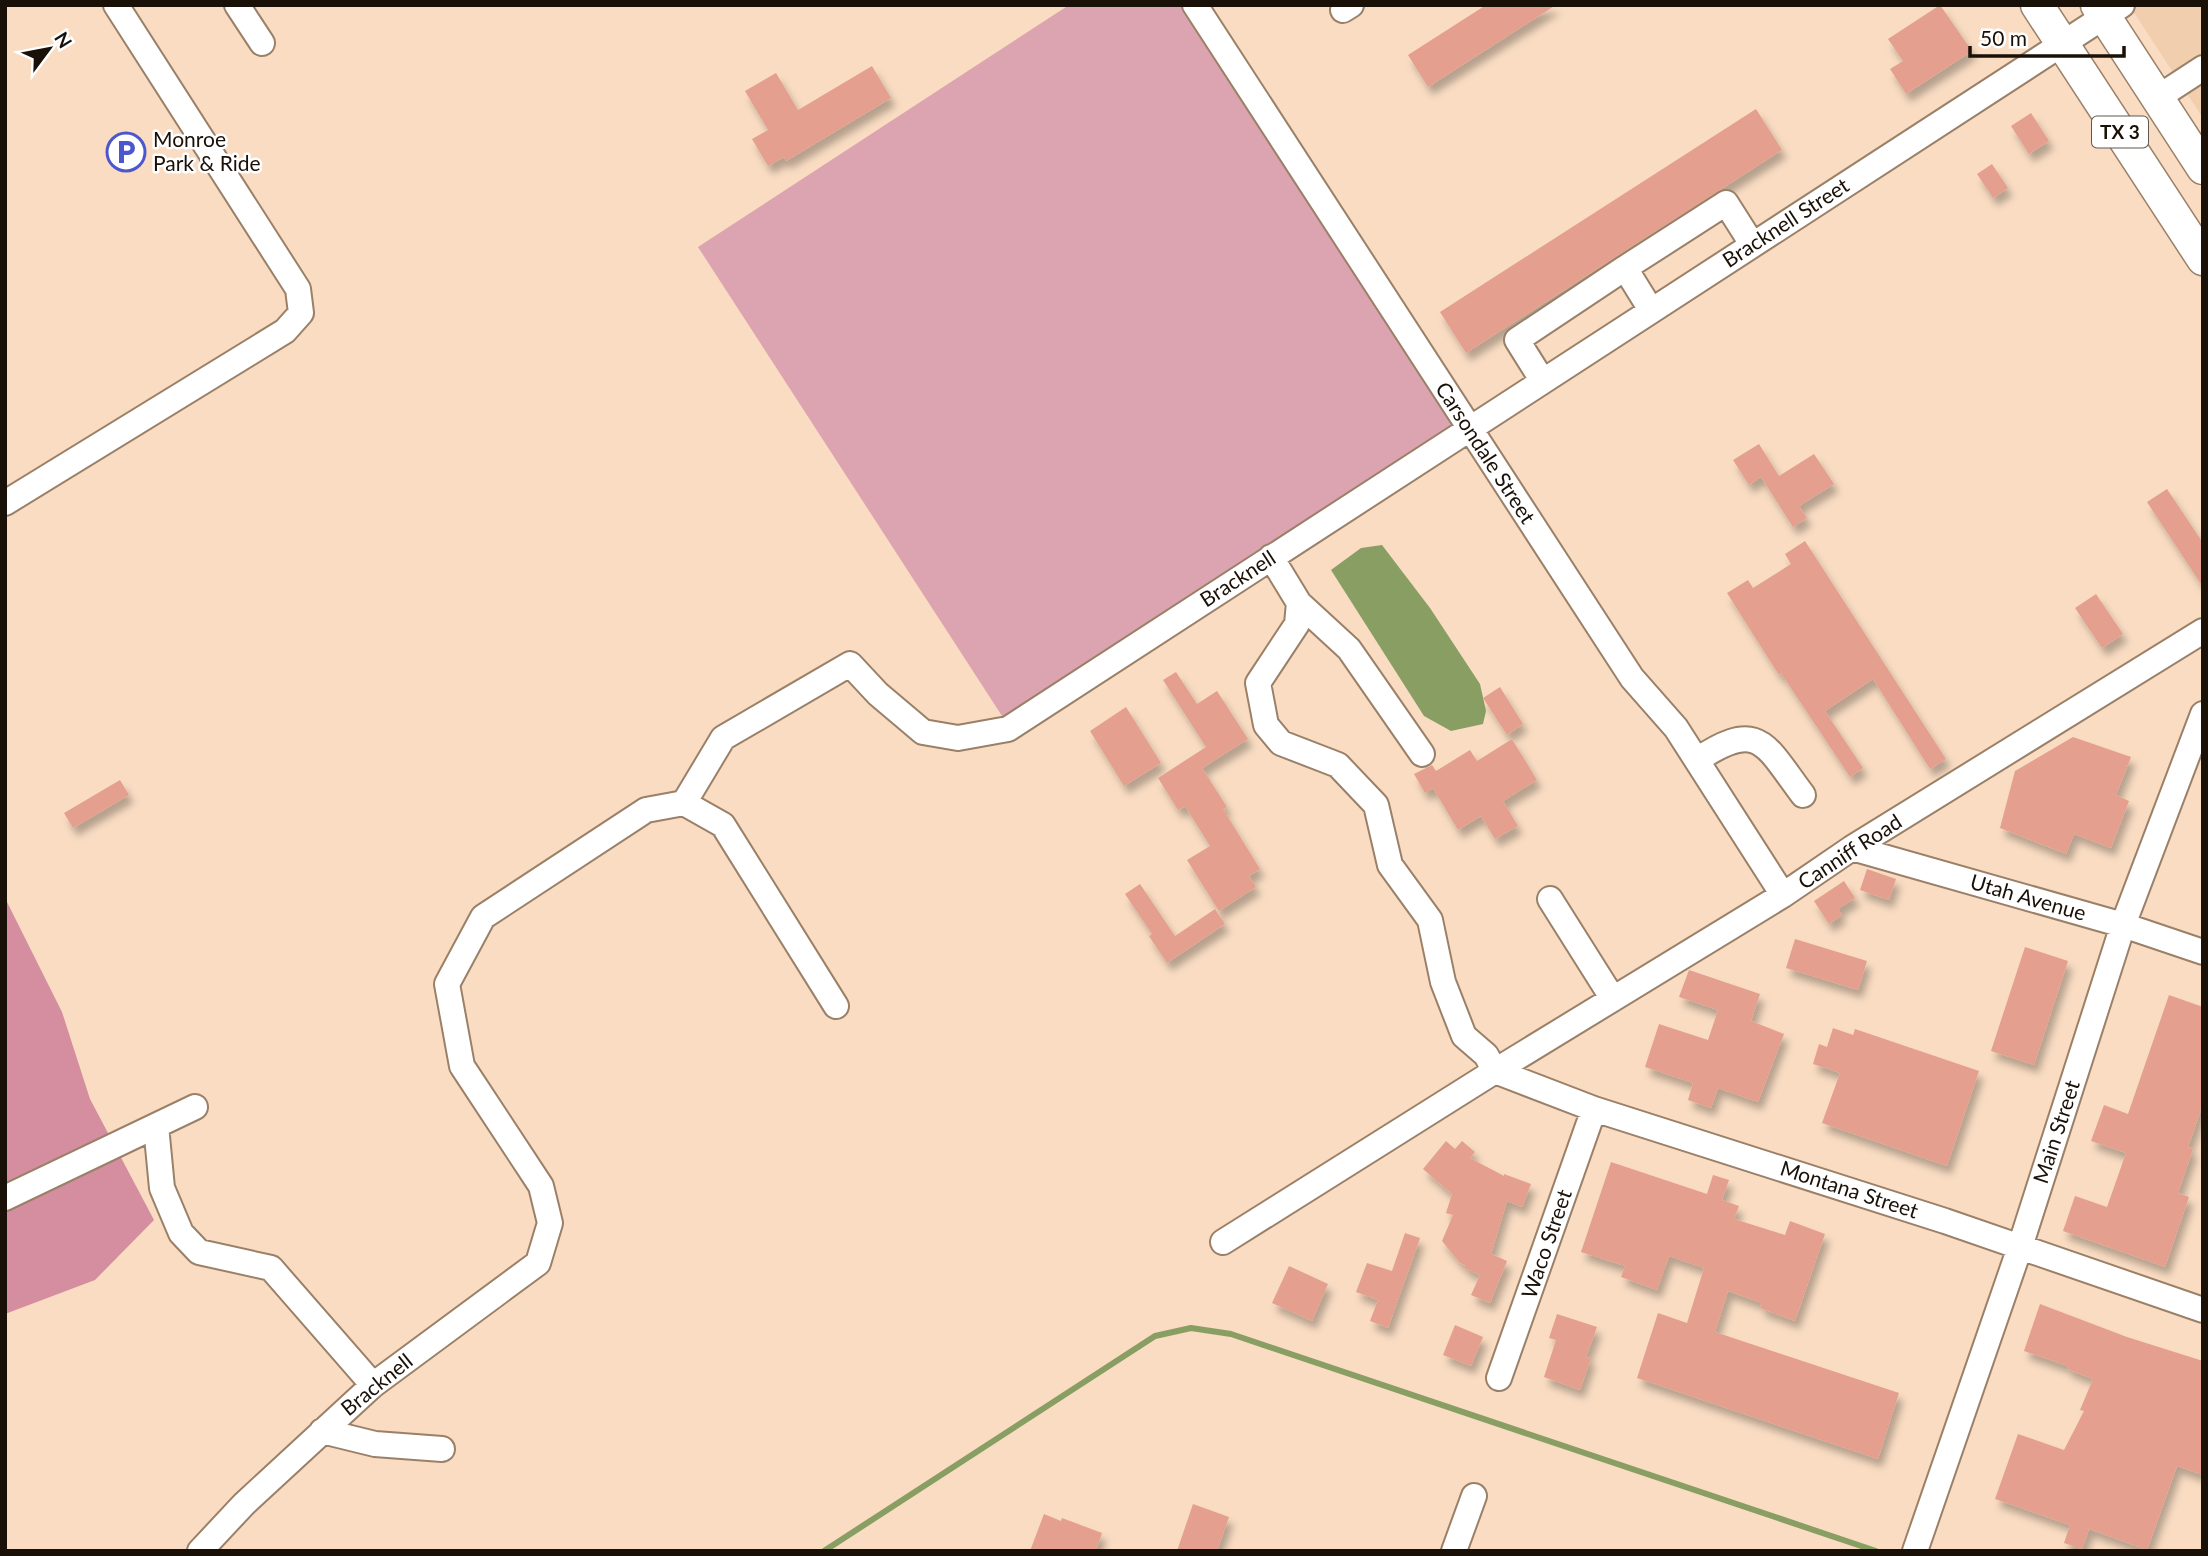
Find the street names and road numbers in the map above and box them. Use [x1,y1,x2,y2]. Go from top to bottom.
road number: TX 3 [2092,116,2148,148]
street label: Bracknell Street [1717,171,1853,272]
street label: Carsondale Street [1431,377,1542,528]
street label: Bracknell [1195,544,1279,611]
street label: Canniff Road [1793,808,1906,893]
street label: Utah Avenue [1968,868,2089,925]
street label: Main Street [2027,1076,2084,1186]
street label: Montana Street [1777,1155,1922,1223]
street label: Waco Street [1515,1185,1576,1301]
street label: Bracknell [335,1347,417,1420]

